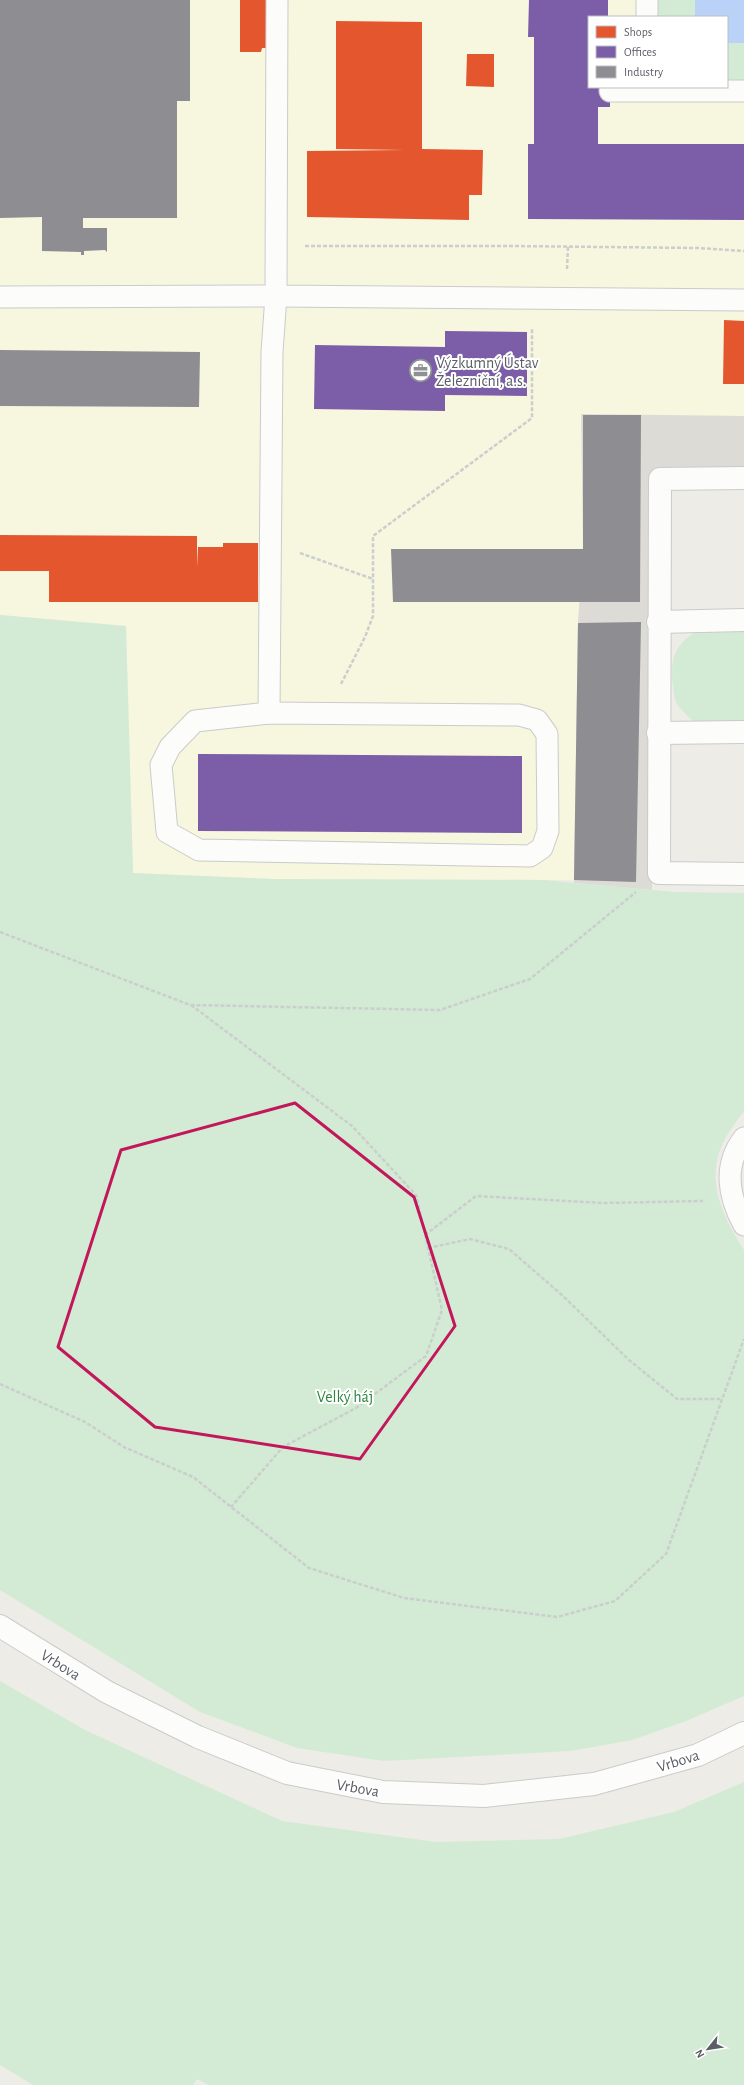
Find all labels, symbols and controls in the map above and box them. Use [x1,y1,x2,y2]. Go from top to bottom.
legend [588,16,728,88]
text: Shops [624,26,652,38]
text: Offices [624,46,657,58]
text: Industry [624,66,663,79]
place label: Výzkumný Ústav Železniční, a.s. [436,353,539,389]
office icon: Výzkumný Ústav Železniční, a.s. [408,358,434,384]
park label: Velký háj [317,1389,373,1406]
street label: Vrbova [38,1647,83,1683]
street label: Vrbova [655,1747,701,1775]
street label: Vrbova [335,1776,381,1800]
north arrow [688,2029,728,2069]
text: N [693,2048,706,2060]

